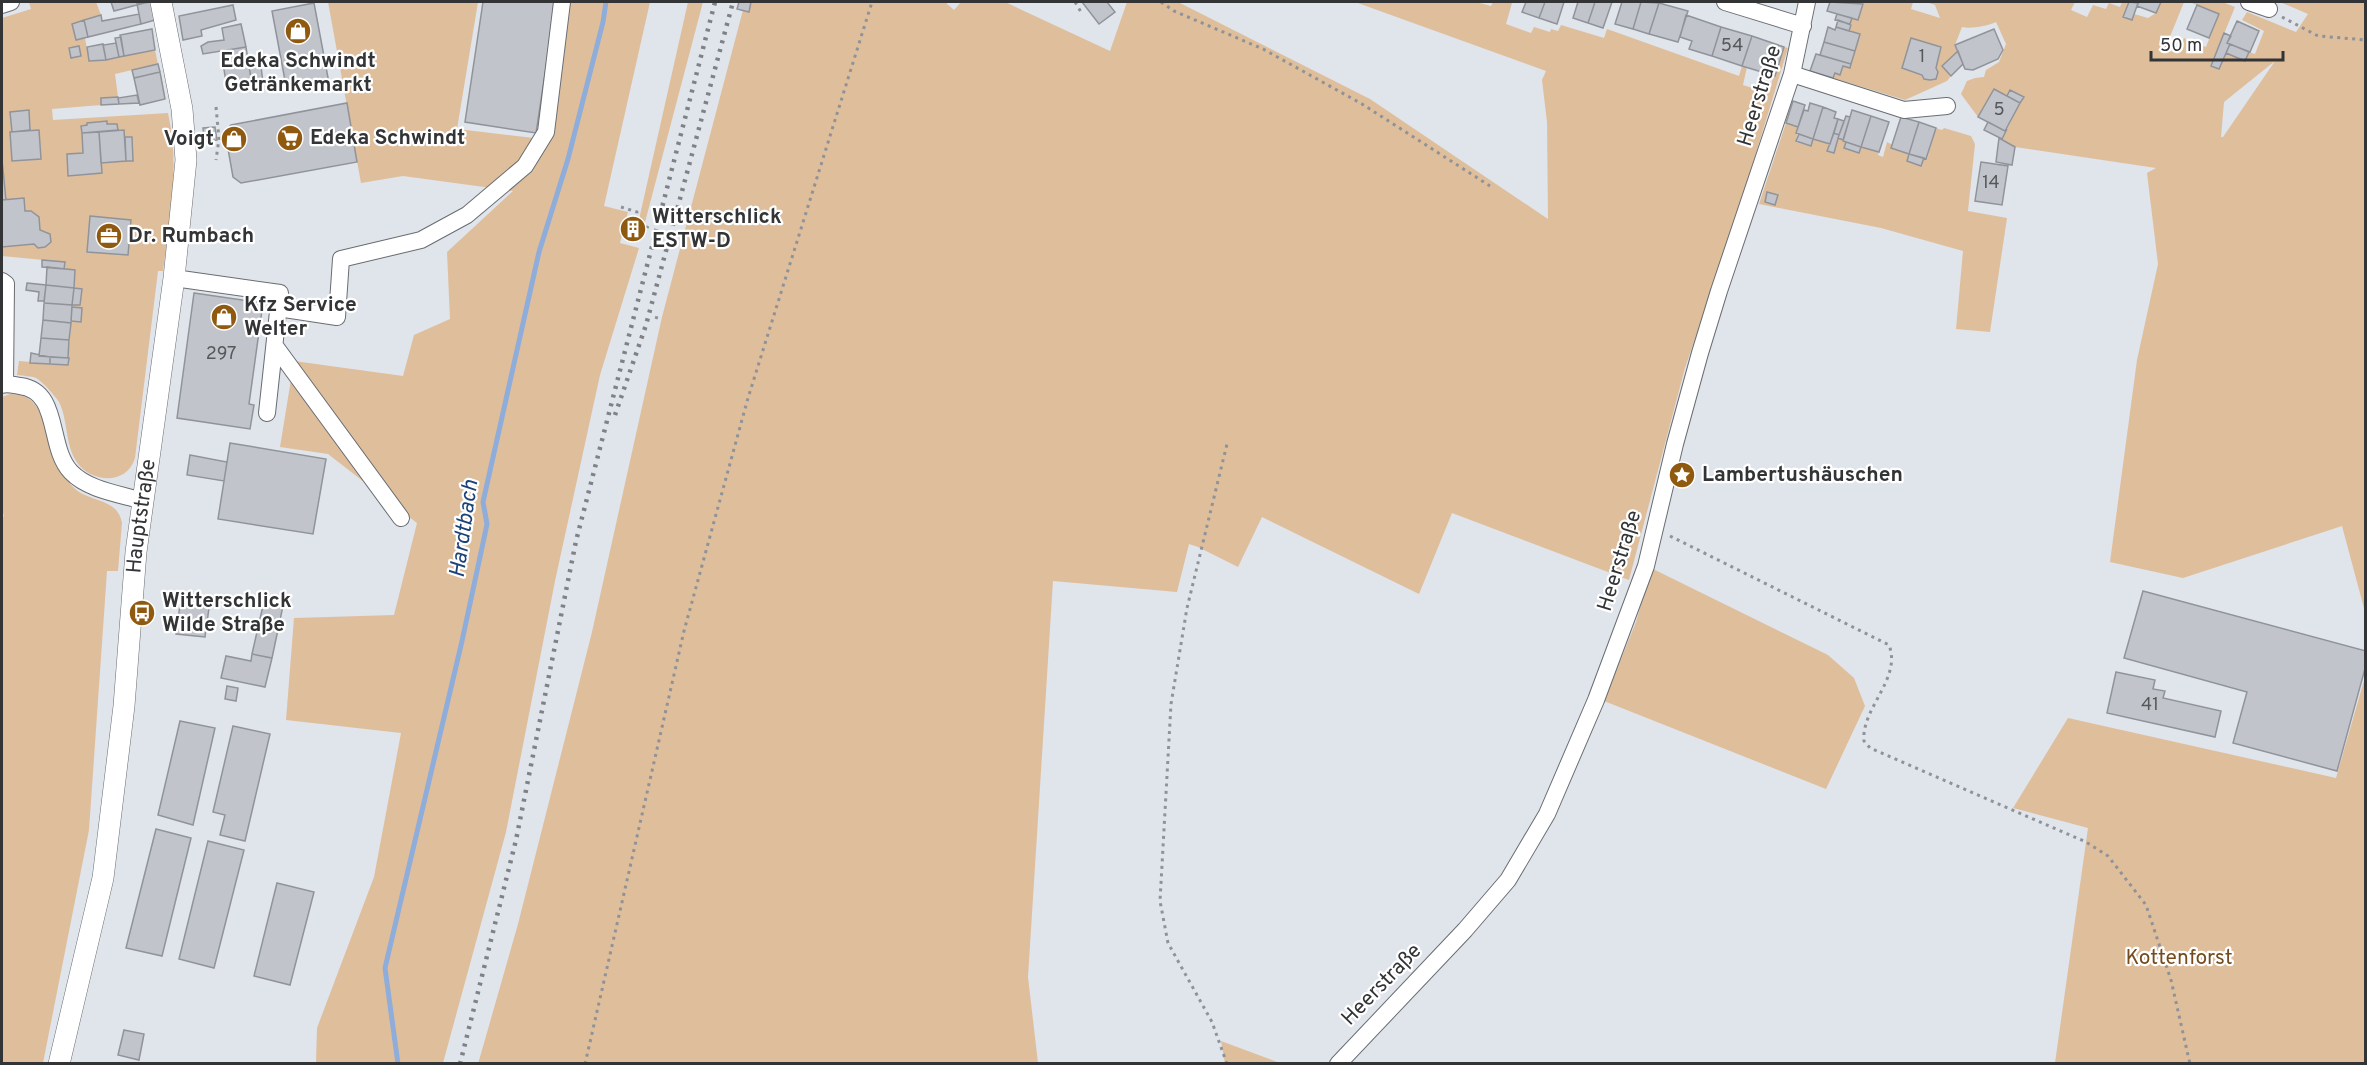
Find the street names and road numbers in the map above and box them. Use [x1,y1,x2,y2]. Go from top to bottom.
street label: Heerstraße [1732,42,1788,150]
street label: Hauptstraße [121,457,162,574]
street label: Heerstraße [1592,507,1648,615]
street label: Heerstraße [1336,938,1428,1032]

